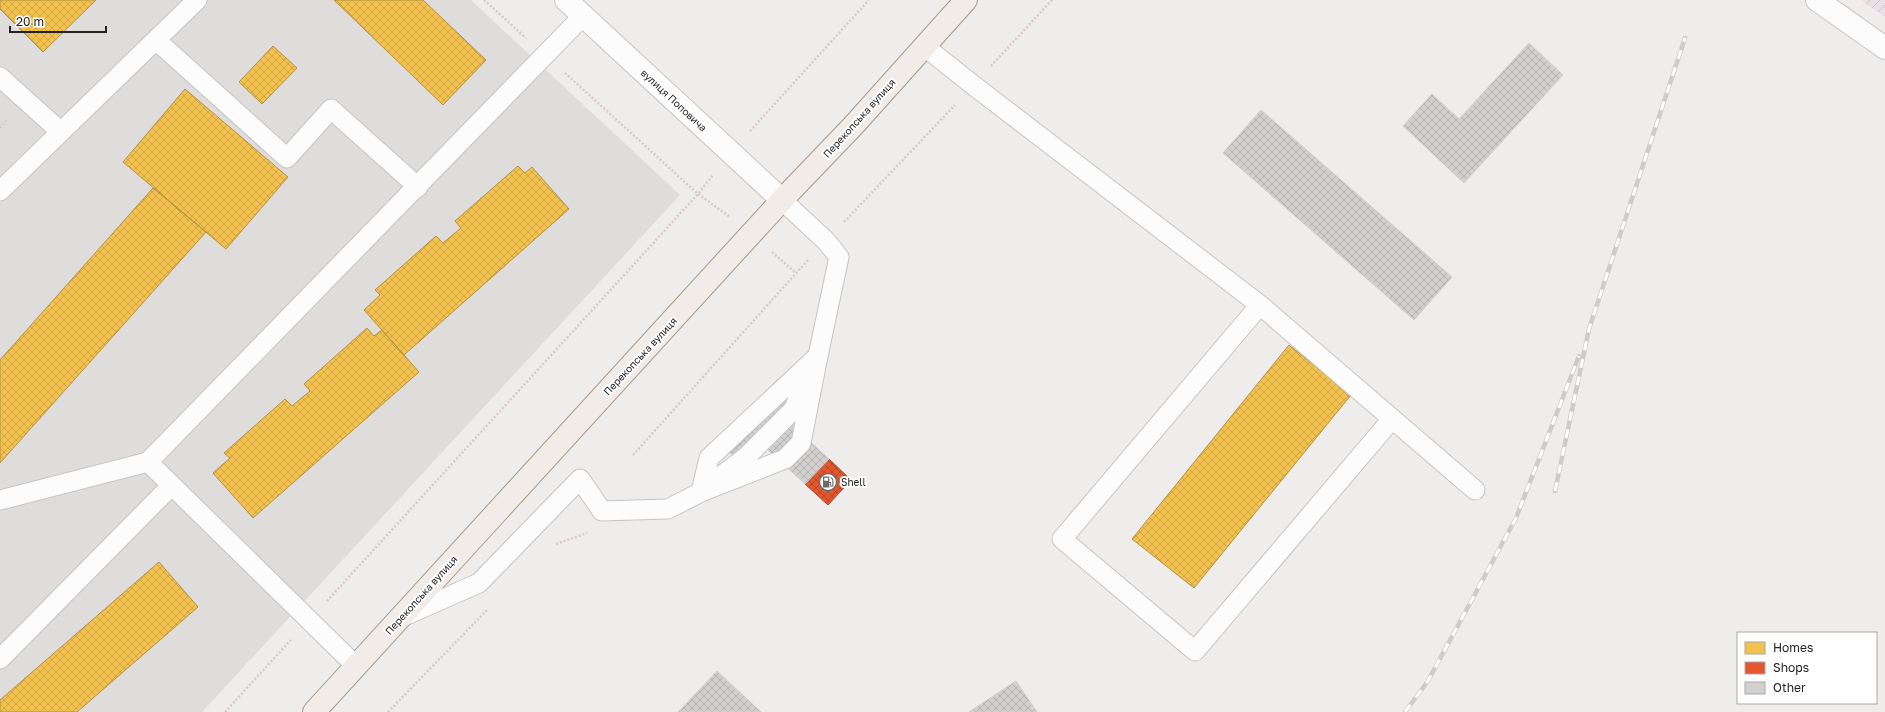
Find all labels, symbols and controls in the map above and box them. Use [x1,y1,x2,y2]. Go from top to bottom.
scale bar [10,8,106,34]
text: 20 m [16,14,44,29]
street label: вулиця Поповича [639,66,709,134]
street label: Перекопська вулиця [820,76,898,160]
street label: Перекопська вулиця [601,315,679,397]
fuel station icon: Shell [818,472,838,492]
place label: Shell [841,476,866,488]
street label: Перекопська вулиця [382,553,460,637]
legend [1737,632,1877,704]
text: Homes [1773,640,1813,655]
text: Shops [1773,660,1809,675]
text: Other [1773,680,1806,695]

